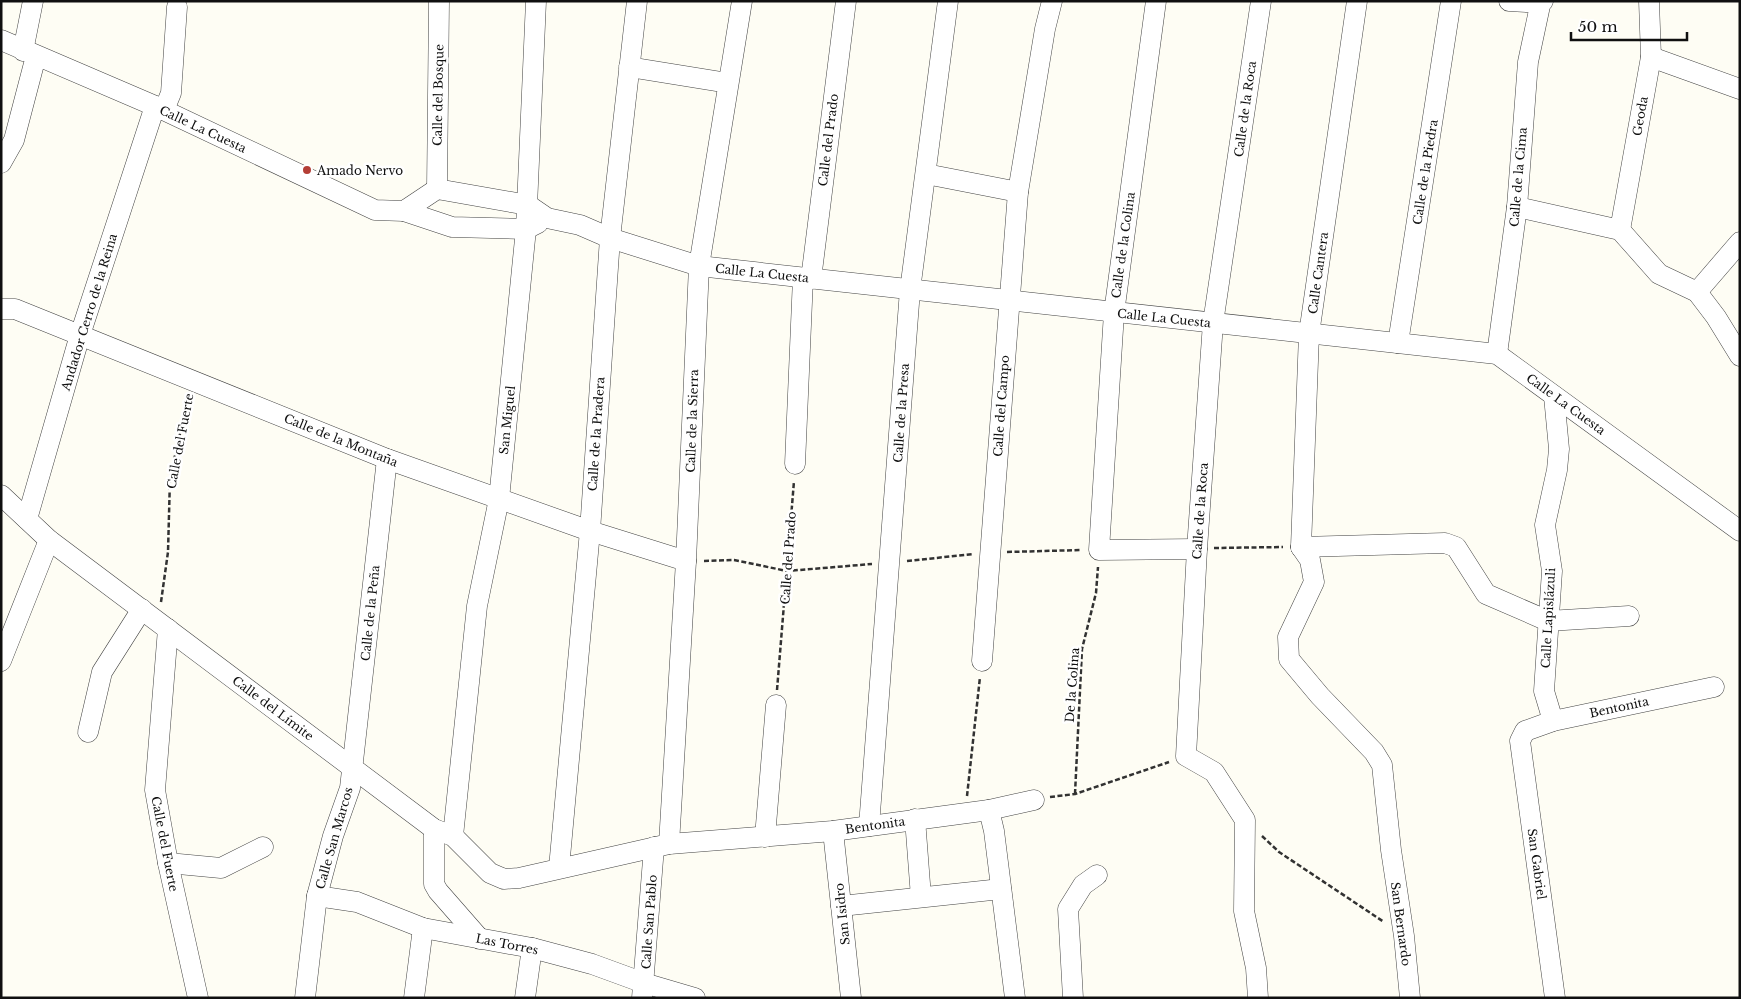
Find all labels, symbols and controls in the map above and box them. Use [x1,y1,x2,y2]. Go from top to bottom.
scale bar [1571,10,1687,42]
text: 50 m [1578,17,1618,36]
street label: Calle del Bosque [430,44,446,146]
street label: Calle de la Roca [1231,60,1259,158]
street label: Calle del Prado [815,93,841,187]
street label: Geoda [1629,95,1651,137]
street label: Calle La Cuesta [157,102,249,156]
street label: Calle de la Piedra [1409,118,1441,226]
street label: Calle de la Cima [1506,126,1530,227]
place label: Amado Nervo [316,163,403,178]
marker: Amado Nervo [301,164,313,176]
street label: Calle de la Colina [1108,191,1138,299]
street label: Andador Cerro de la Reina [58,231,120,393]
street label: Calle Cantera [1305,231,1331,315]
street label: Calle La Cuesta [714,261,810,285]
street label: Calle La Cuesta [1116,306,1212,330]
street label: Calle del Campo [990,355,1012,457]
street label: Calle de la Presa [890,363,912,463]
street label: Calle de la Sierra [683,369,701,473]
street label: Calle La Cuesta [1523,370,1609,438]
street label: Calle de la Pradera [585,376,608,492]
street label: San Miguel [496,385,518,455]
street label: Calle del Fuerte [163,392,197,490]
street label: Calle de la Montaña [282,410,401,470]
street label: Calle de la Roca [1189,462,1211,560]
street label: Calle del Prado [777,511,799,605]
street label: Calle de la Peña [358,564,383,662]
street label: Calle Lapislázuli [1538,567,1558,669]
street label: De la Colina [1062,647,1082,723]
street label: Calle del Límite [229,673,317,744]
street label: Bentonita [1588,693,1650,721]
street label: Calle San Marcos [312,785,356,891]
street label: Calle del Fuerte [148,795,182,893]
street label: Bentonita [844,813,906,837]
street label: San Gabriel [1525,827,1549,901]
street label: Calle San Pablo [638,874,660,970]
street label: San Bernardo [1388,881,1414,967]
street label: San Isidro [831,882,853,946]
street label: Las Torres [474,931,540,957]

